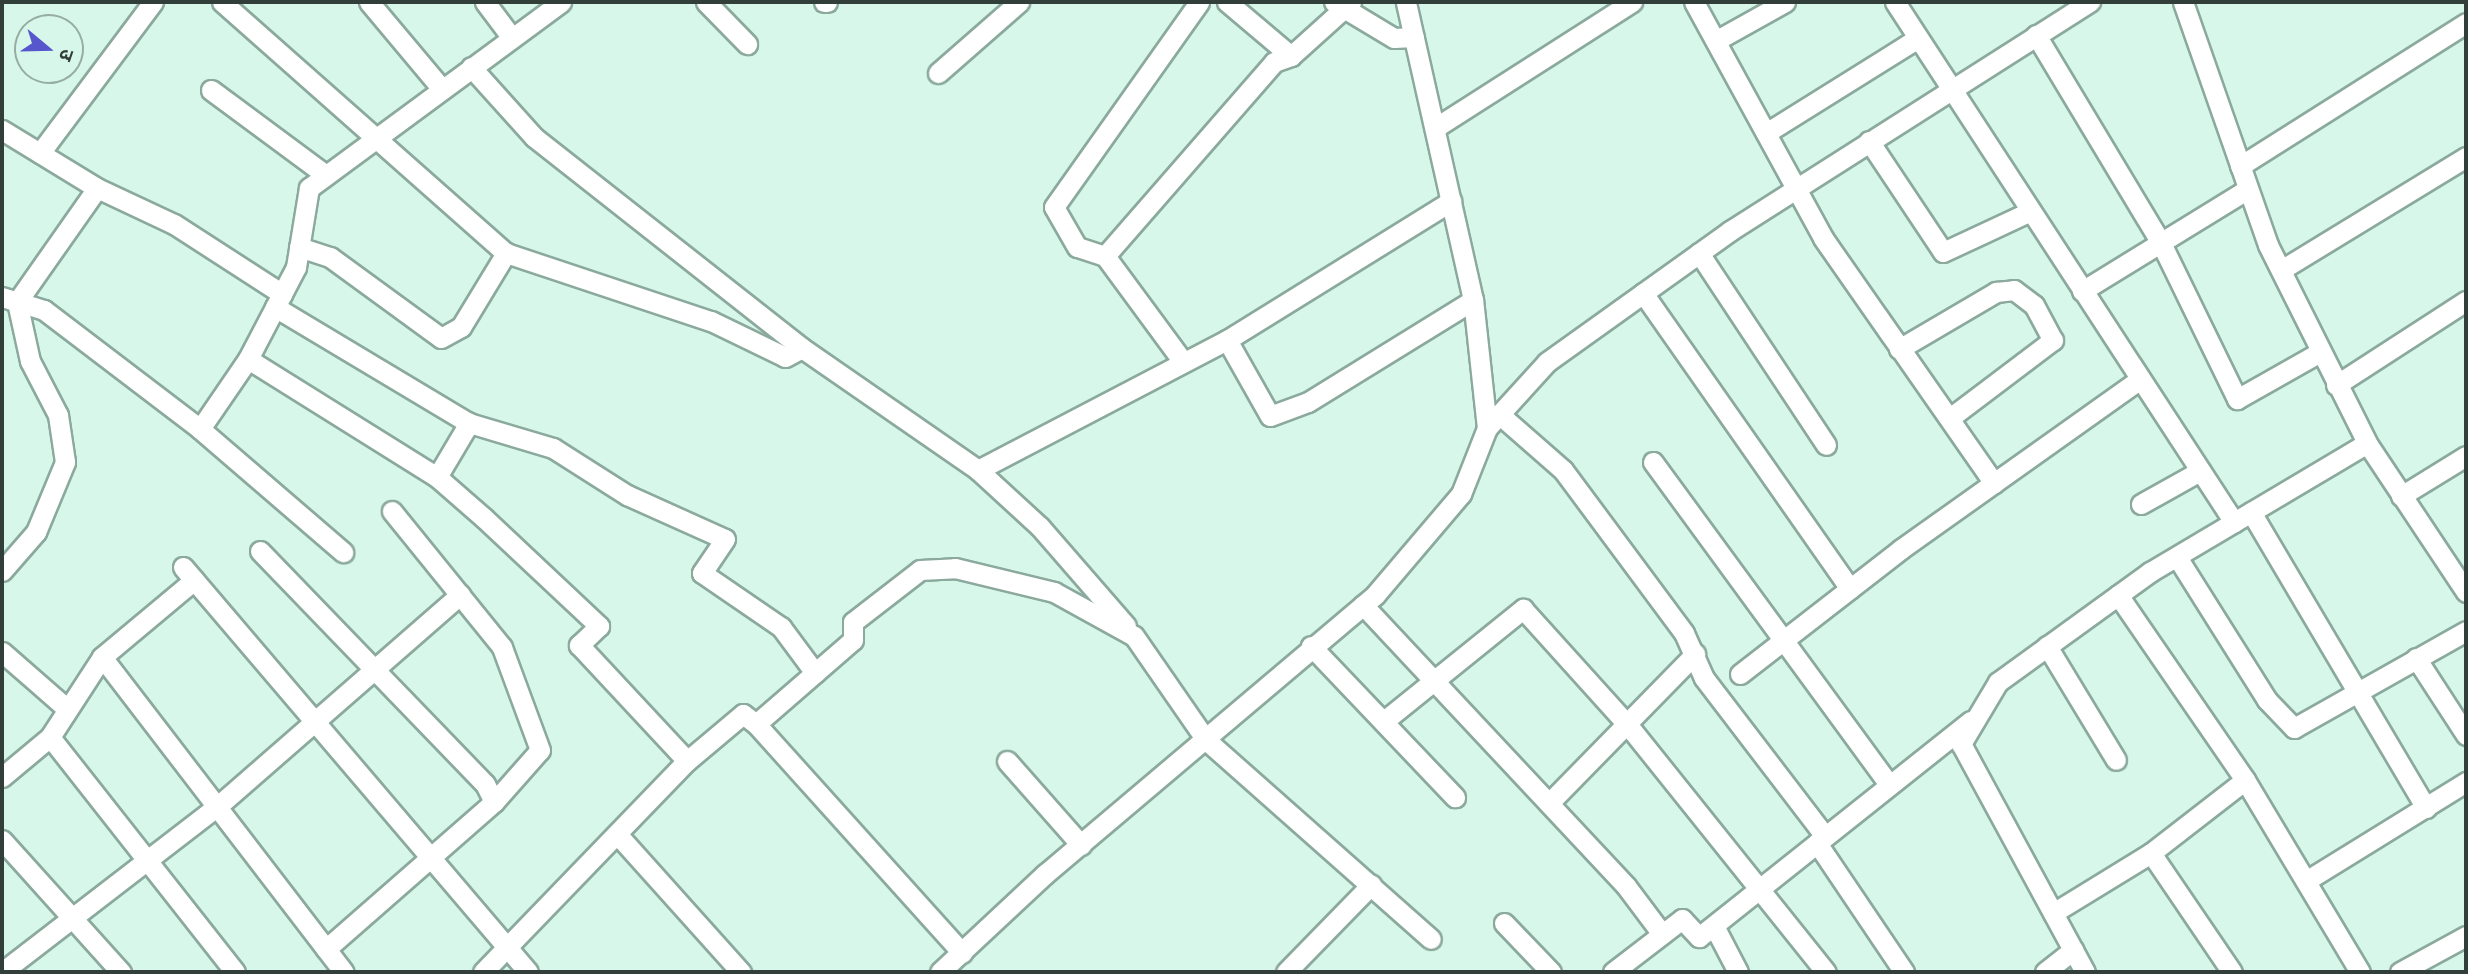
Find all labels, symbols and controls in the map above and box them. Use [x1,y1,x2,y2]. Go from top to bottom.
north arrow [14,14,84,84]
text: उ [55,46,79,64]

